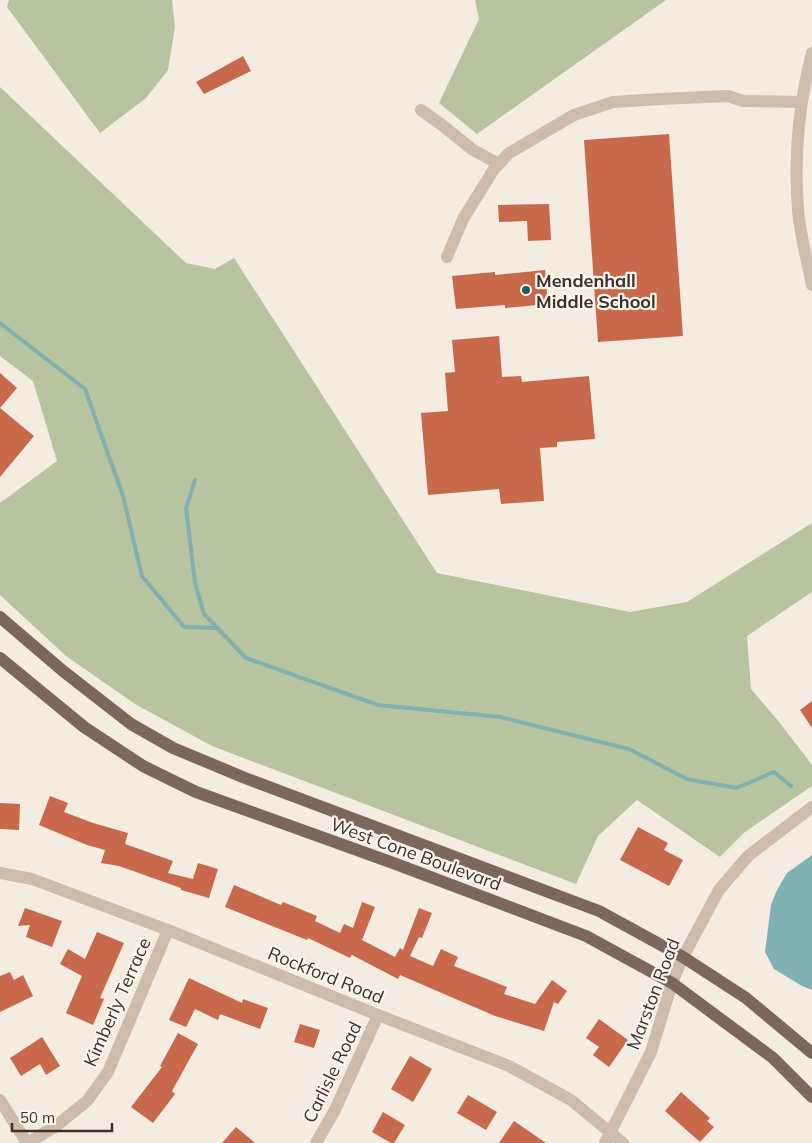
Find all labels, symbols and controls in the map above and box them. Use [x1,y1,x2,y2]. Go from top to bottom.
place label: Mendenhall Middle School [536,269,656,313]
marker: Mendenhall Middle School [520,284,532,296]
street label: West Cone Boulevard [328,812,504,896]
street label: Kimberly Terrace [78,934,156,1070]
street label: Marston Road [621,935,685,1053]
street label: Rockford Road [265,941,387,1009]
street label: Carlisle Road [298,1018,366,1126]
scale bar [12,1100,112,1132]
text: 50 m [20,1108,55,1127]

